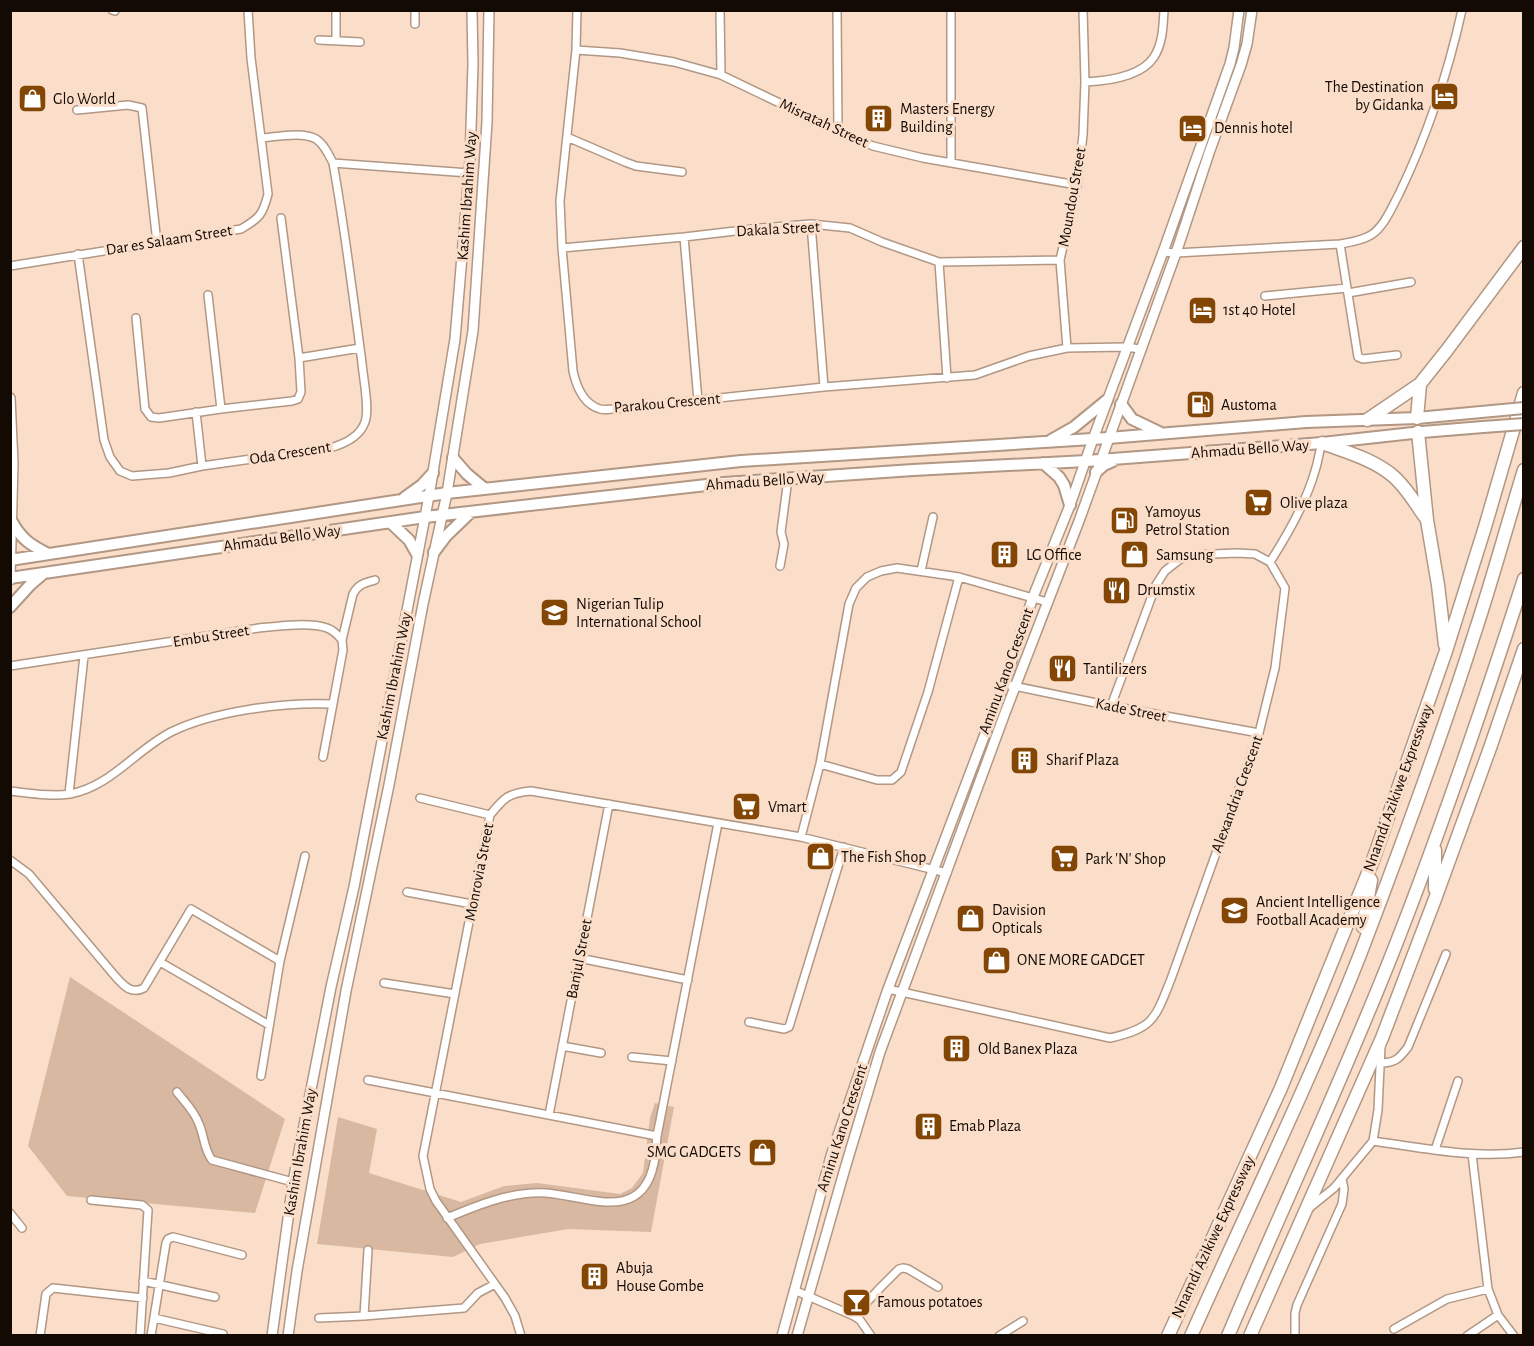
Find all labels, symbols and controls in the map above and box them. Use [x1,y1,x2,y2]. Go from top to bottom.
place label: The Destination by Gidanka [1325,79,1424,114]
hotel icon: The Destination by Gidanka [1429,80,1461,112]
shop icon: Glo World [16,83,48,115]
place label: Glo World [53,91,116,107]
street label: Misratah Street [777,95,871,151]
place label: Masters Energy Building [900,101,995,135]
building icon: Masters Energy Building [863,102,895,134]
hotel icon: Dennis hotel [1177,112,1209,144]
place label: Dennis hotel [1214,120,1293,136]
street label: Kashim Ibrahim Way [455,131,480,261]
street label: Moundou Street [1055,146,1089,248]
street label: Dakala Street [736,219,820,239]
street label: Dar es Salaam Street [105,222,233,258]
hotel icon: 1st 40 Hotel [1186,294,1218,326]
place label: 1st 40 Hotel [1223,302,1296,318]
fuel station icon: Austoma [1184,389,1216,421]
street label: Parakou Crescent [613,390,721,416]
place label: Austoma [1221,397,1277,413]
street label: Ahmadu Bello Way [1190,437,1310,462]
street label: Oda Crescent [248,439,332,467]
street label: Ahmadu Bello Way [705,469,825,494]
supermarket icon: Olive plaza [1243,487,1275,519]
place label: Olive plaza [1280,495,1348,511]
place label: Yamoyus Petrol Station [1145,504,1230,538]
fuel station icon: Yamoyus Petrol Station [1108,505,1140,537]
street label: Ahmadu Bello Way [222,522,342,555]
building icon: LG Office [989,539,1021,571]
shop icon: Samsung [1119,539,1151,571]
place label: LG Office [1026,547,1082,563]
place label: Samsung [1156,547,1213,563]
restaurant icon: Drumstix [1100,574,1132,606]
place label: Drumstix [1137,582,1195,598]
place label: Nigerian Tulip International School [576,596,702,630]
school or university icon: Nigerian Tulip International School [539,597,571,629]
street label: Aminu Kano Crescent [976,606,1036,736]
street label: Kashim Ibrahim Way [374,611,415,741]
street label: Embu Street [172,622,250,650]
restaurant icon: Tantilizers [1046,653,1078,685]
place label: Tantilizers [1083,661,1147,677]
street label: Kade Street [1094,695,1168,725]
street label: Nnamdi Azikiwe Expressway [1360,702,1437,874]
street label: Alexandria Crescent [1208,733,1266,855]
building icon: Sharif Plaza [1009,744,1041,776]
place label: Sharif Plaza [1046,752,1119,768]
supermarket icon: Vmart [731,791,763,823]
place label: Vmart [768,799,807,815]
street label: Monrovia Street [462,822,496,922]
shop icon: The Fish Shop [804,841,836,873]
supermarket icon: Park 'N' Shop [1048,843,1080,875]
place label: The Fish Shop [841,849,926,865]
place label: Park 'N' Shop [1085,851,1166,867]
place label: Ancient Intelligence Football Academy [1256,894,1380,929]
school or university icon: Ancient Intelligence Football Academy [1219,895,1251,927]
place label: Davision Opticals [992,902,1046,936]
shop icon: Davision Opticals [955,903,987,935]
street label: Banjul Street [563,918,596,1000]
shop icon: ONE MORE GADGET [980,944,1012,976]
place label: ONE MORE GADGET [1017,952,1145,968]
building icon: Old Banex Plaza [941,1033,973,1065]
place label: Old Banex Plaza [978,1041,1078,1057]
street label: Aminu Kano Crescent [814,1062,870,1194]
street label: Kashim Ibrahim Way [281,1087,320,1217]
building icon: Emab Plaza [912,1110,944,1142]
place label: Emab Plaza [949,1118,1021,1134]
shop icon: SMG GADGETS [746,1136,778,1168]
place label: SMG GADGETS [647,1144,741,1160]
street label: Nnamdi Azikiwe Expressway [1168,1153,1259,1321]
place label: Abuja House Gombe [616,1260,704,1294]
building icon: Abuja House Gombe [579,1261,611,1293]
bar icon: Famous potatoes [840,1286,872,1318]
place label: Famous potatoes [877,1294,983,1310]

